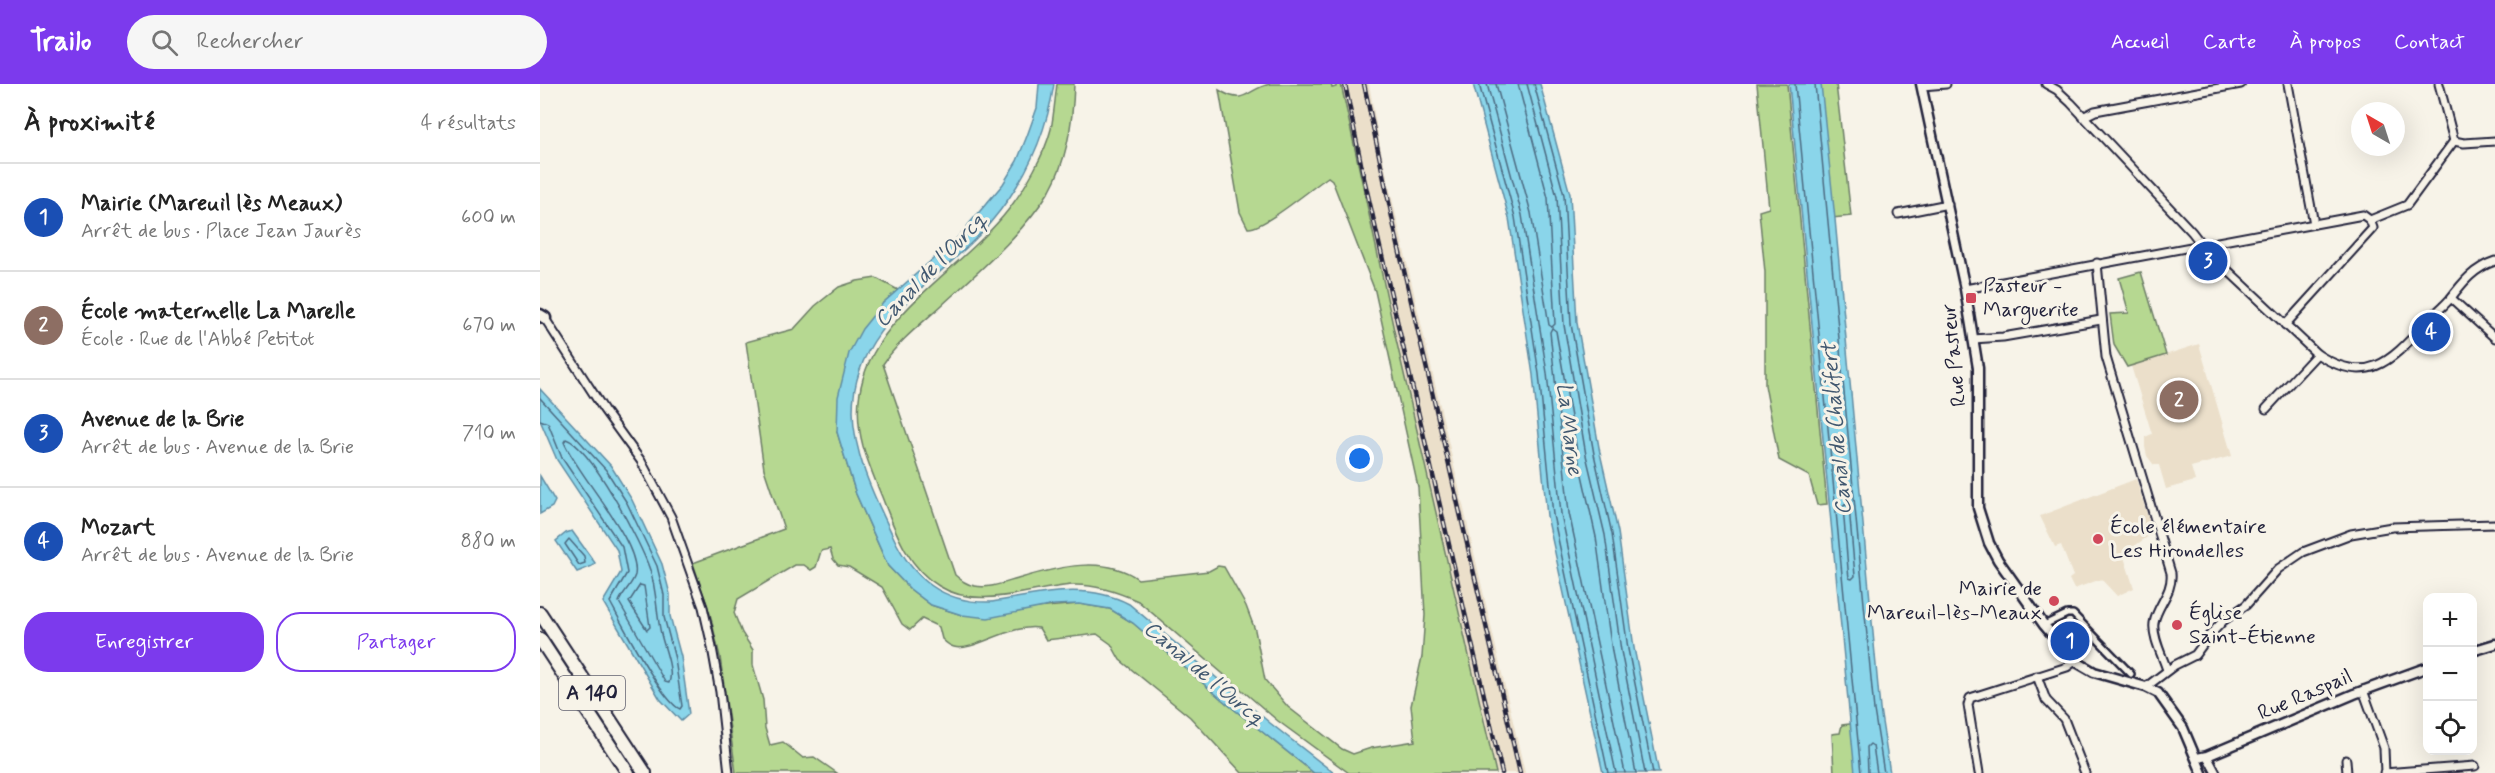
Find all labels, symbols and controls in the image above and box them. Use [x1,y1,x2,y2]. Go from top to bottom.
search box [127,15,547,69]
text: Trailo [30,24,91,61]
icon: search [148,26,181,59]
text: Rechercher [196,28,303,56]
text: Accueil [2111,28,2170,56]
text: Carte [2203,28,2257,56]
text: À propos [2290,28,2361,56]
text: Contact [2394,28,2465,56]
north arrow [2351,102,2405,156]
text: À proximité [24,106,155,140]
text: 4 résultats [421,110,516,137]
text: Mairie (Mareuil lès Meaux) [81,190,342,218]
text: 1 [39,204,48,231]
text: 600 m [461,204,516,231]
water label: Canal de l'Ourcq [869,206,993,334]
text: Arrêt de bus · Place Jean Jaurès [81,218,361,245]
pin: 3 [2188,238,2228,284]
place label: Pasteur - Marguerite [1983,272,2079,325]
marker: Pasteur - Marguerite [1964,291,1978,305]
text: École maternelle La Marelle [81,298,355,326]
street label: Rue Pasteur [1935,302,1973,408]
pin: 4 [2412,310,2450,354]
text: 2 [39,312,48,339]
text: 670 m [462,312,516,339]
text: École · Rue de l'Abbé Petitot [81,326,314,353]
water label: Canal de Chalifert [1815,339,1858,516]
pin: 2 [2160,378,2198,422]
water label: La Marne [1549,381,1589,478]
text: Avenue de la Brie [81,406,244,434]
text: 3 [39,420,48,447]
text: 710 m [462,420,516,447]
text: Arrêt de bus · Avenue de la Brie [81,434,354,461]
your location [1345,444,1374,473]
place label: École élémentaire Les Hirondelles [2110,513,2267,565]
text: Mozart [81,514,156,542]
text: 4 [38,528,49,555]
text: 880 m [460,528,516,555]
marker: École élémentaire Les Hirondelles [2091,532,2105,546]
text: Arrêt de bus · Avenue de la Brie [81,542,354,569]
place label: Mairie de Mareuil-lès-Meaux [1867,575,2042,627]
map controls [2423,593,2477,755]
button: + [2423,593,2477,647]
marker: Mairie de Mareuil-lès-Meaux [2047,594,2061,608]
place label: Église Saint-Étienne [2189,599,2316,651]
button: Enregistrer [24,612,264,672]
button: Partager [276,612,516,672]
water label: Canal de l'Ourcq [1137,615,1271,733]
pin: 1 [2050,618,2090,664]
marker: Église Saint-Étienne [2170,618,2184,632]
button: − [2423,647,2477,701]
street label: Rue Raspail [2253,663,2357,727]
road number: A 140 [559,676,625,710]
button: locate [2423,701,2477,755]

